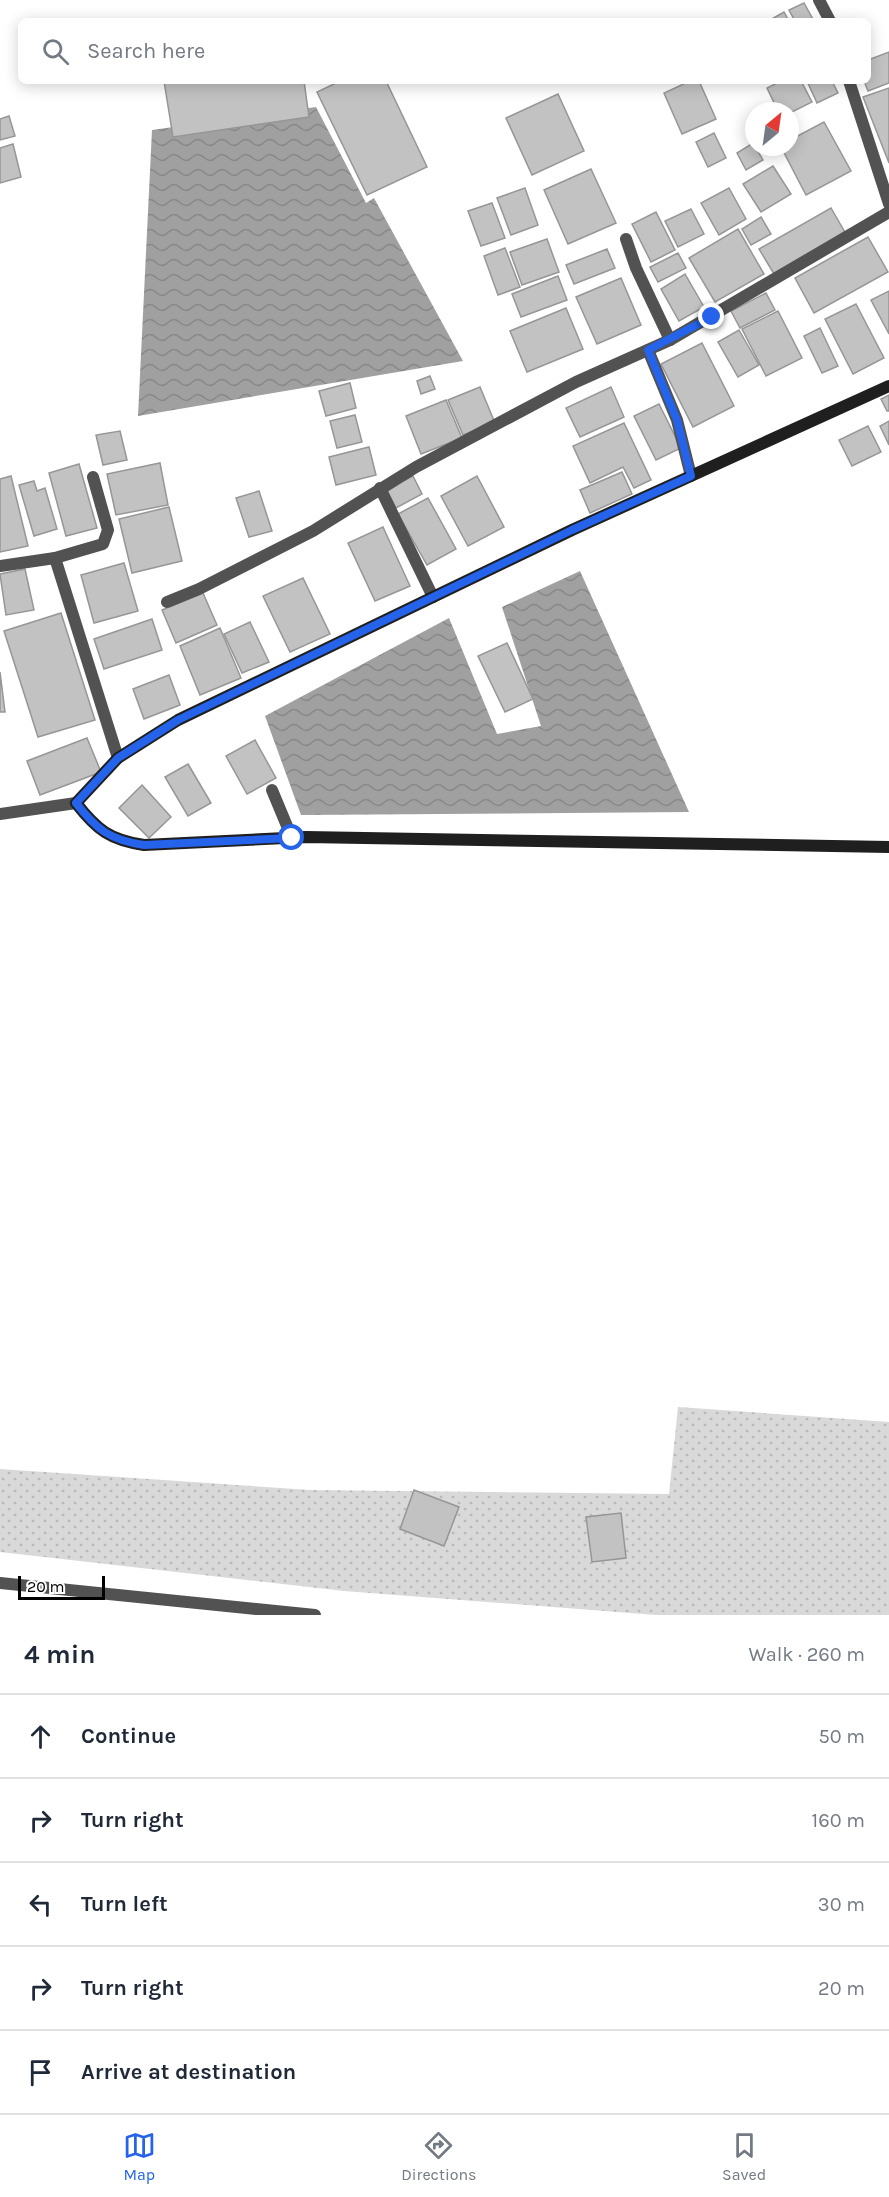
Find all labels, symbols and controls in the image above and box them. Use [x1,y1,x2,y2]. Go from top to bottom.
search box [18,18,871,84]
icon: search [39,35,72,68]
text: Search here [87,38,205,64]
north arrow [745,102,799,156]
route end [698,303,724,329]
route start [278,824,304,850]
scale bar [18,1573,105,1600]
text: 20 m [27,1577,65,1596]
text: 4 min [24,1639,95,1670]
text: Walk · 260 m [748,1643,865,1666]
icon: ahead [24,1720,57,1753]
text: Continue [81,1723,176,1749]
text: 50 m [818,1725,865,1748]
icon: right [24,1804,57,1837]
text: Turn right [81,1807,184,1833]
text: 160 m [812,1809,865,1832]
icon: left [24,1888,57,1921]
text: Turn left [81,1891,168,1917]
text: 30 m [818,1893,865,1916]
icon: right [24,1972,57,2005]
text: Turn right [81,1975,184,2001]
text: 20 m [818,1977,865,2000]
icon: arrive [24,2056,57,2089]
text: Arrive at destination [81,2059,296,2085]
tab: Map [123,2129,156,2184]
tab: Directions [401,2129,476,2184]
tab: Saved [722,2129,766,2184]

